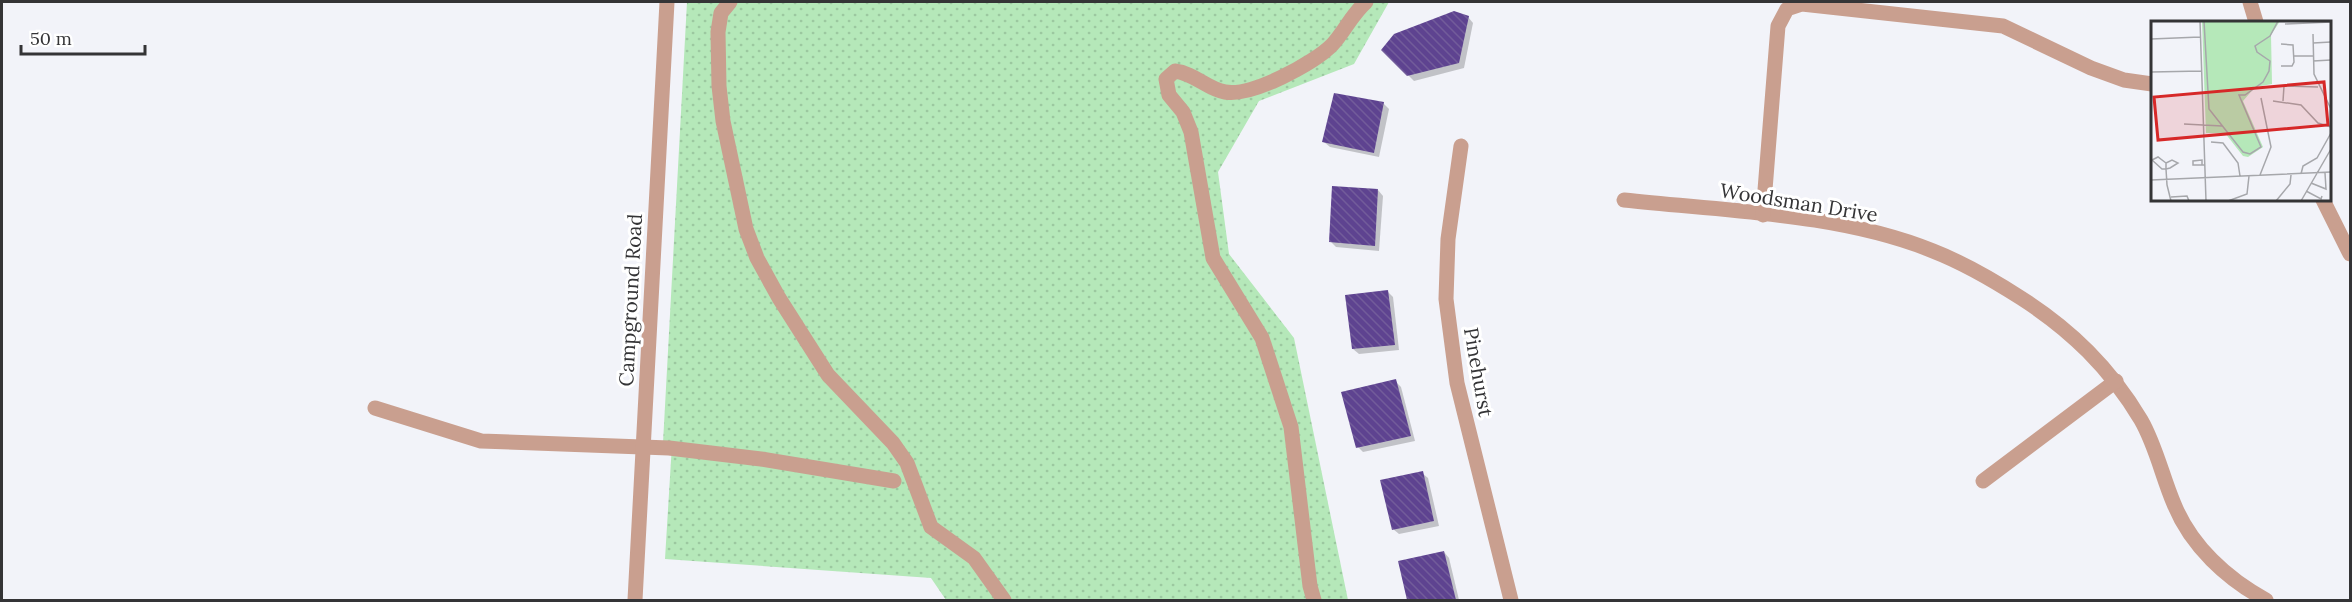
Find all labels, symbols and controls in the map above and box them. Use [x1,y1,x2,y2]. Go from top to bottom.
scale bar [21,18,146,56]
inset map [2151,21,2331,201]
text: 50 m [30,27,72,50]
street label: Woodsman Drive [1718,177,1880,227]
street label: Campground Road [613,213,647,387]
street label: Pinehurst [1459,325,1499,419]

